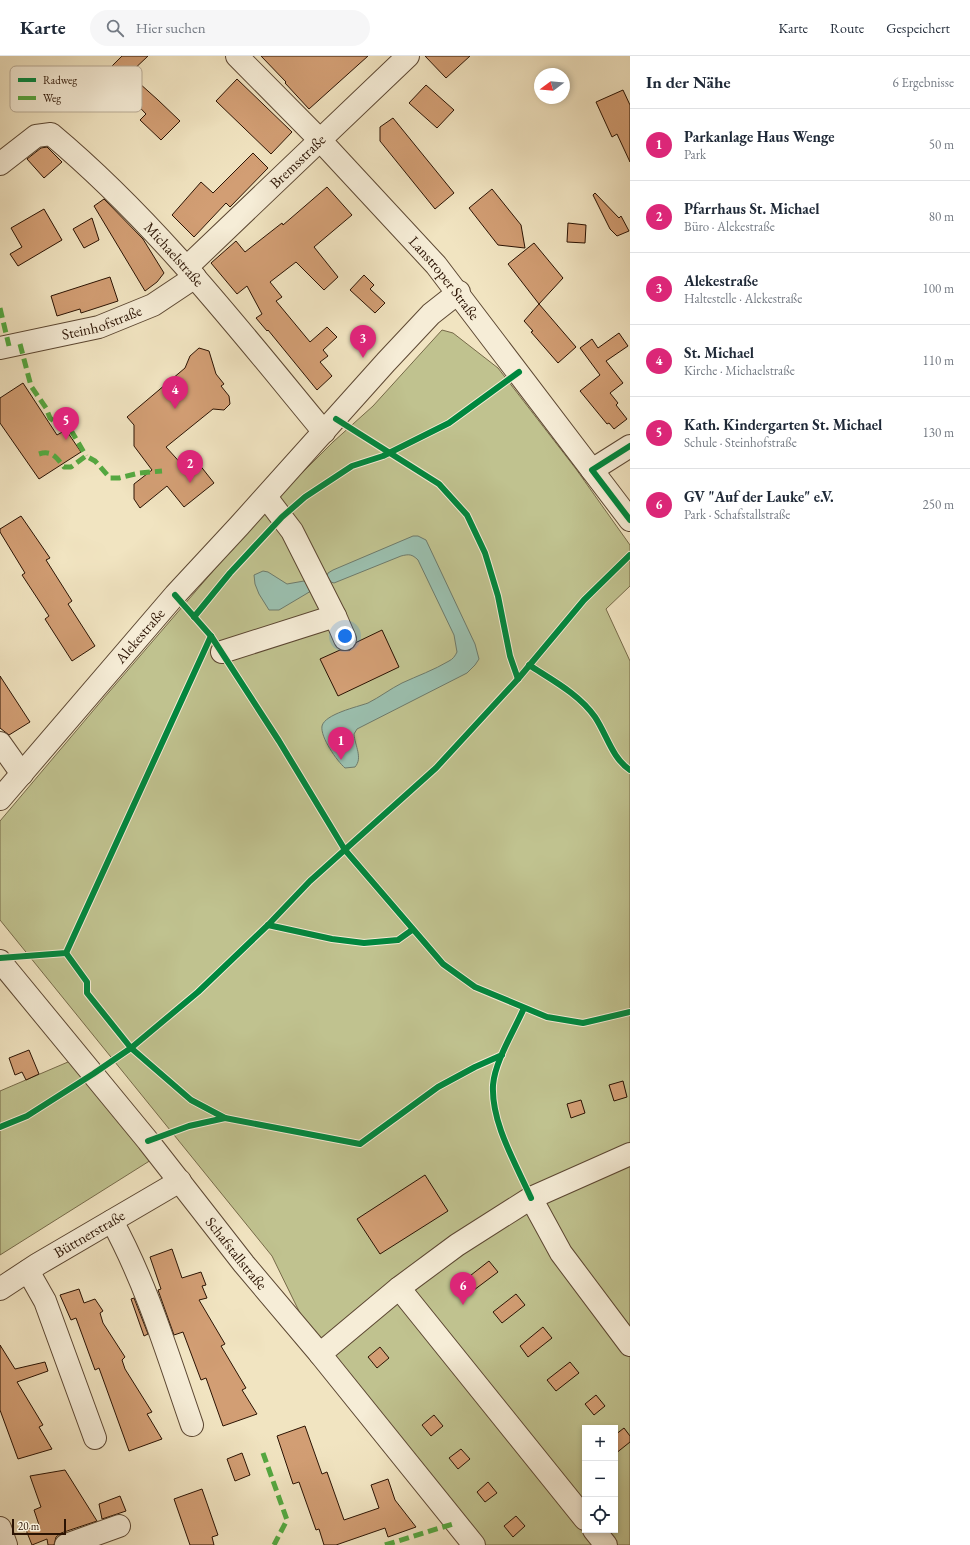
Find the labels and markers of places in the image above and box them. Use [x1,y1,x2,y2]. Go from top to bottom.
pin: 3 [350,325,376,358]
pin: 4 [162,376,188,409]
pin: 5 [53,407,79,440]
pin: 2 [177,450,203,483]
pin: 1 [328,727,354,760]
pin: 6 [450,1272,476,1305]

